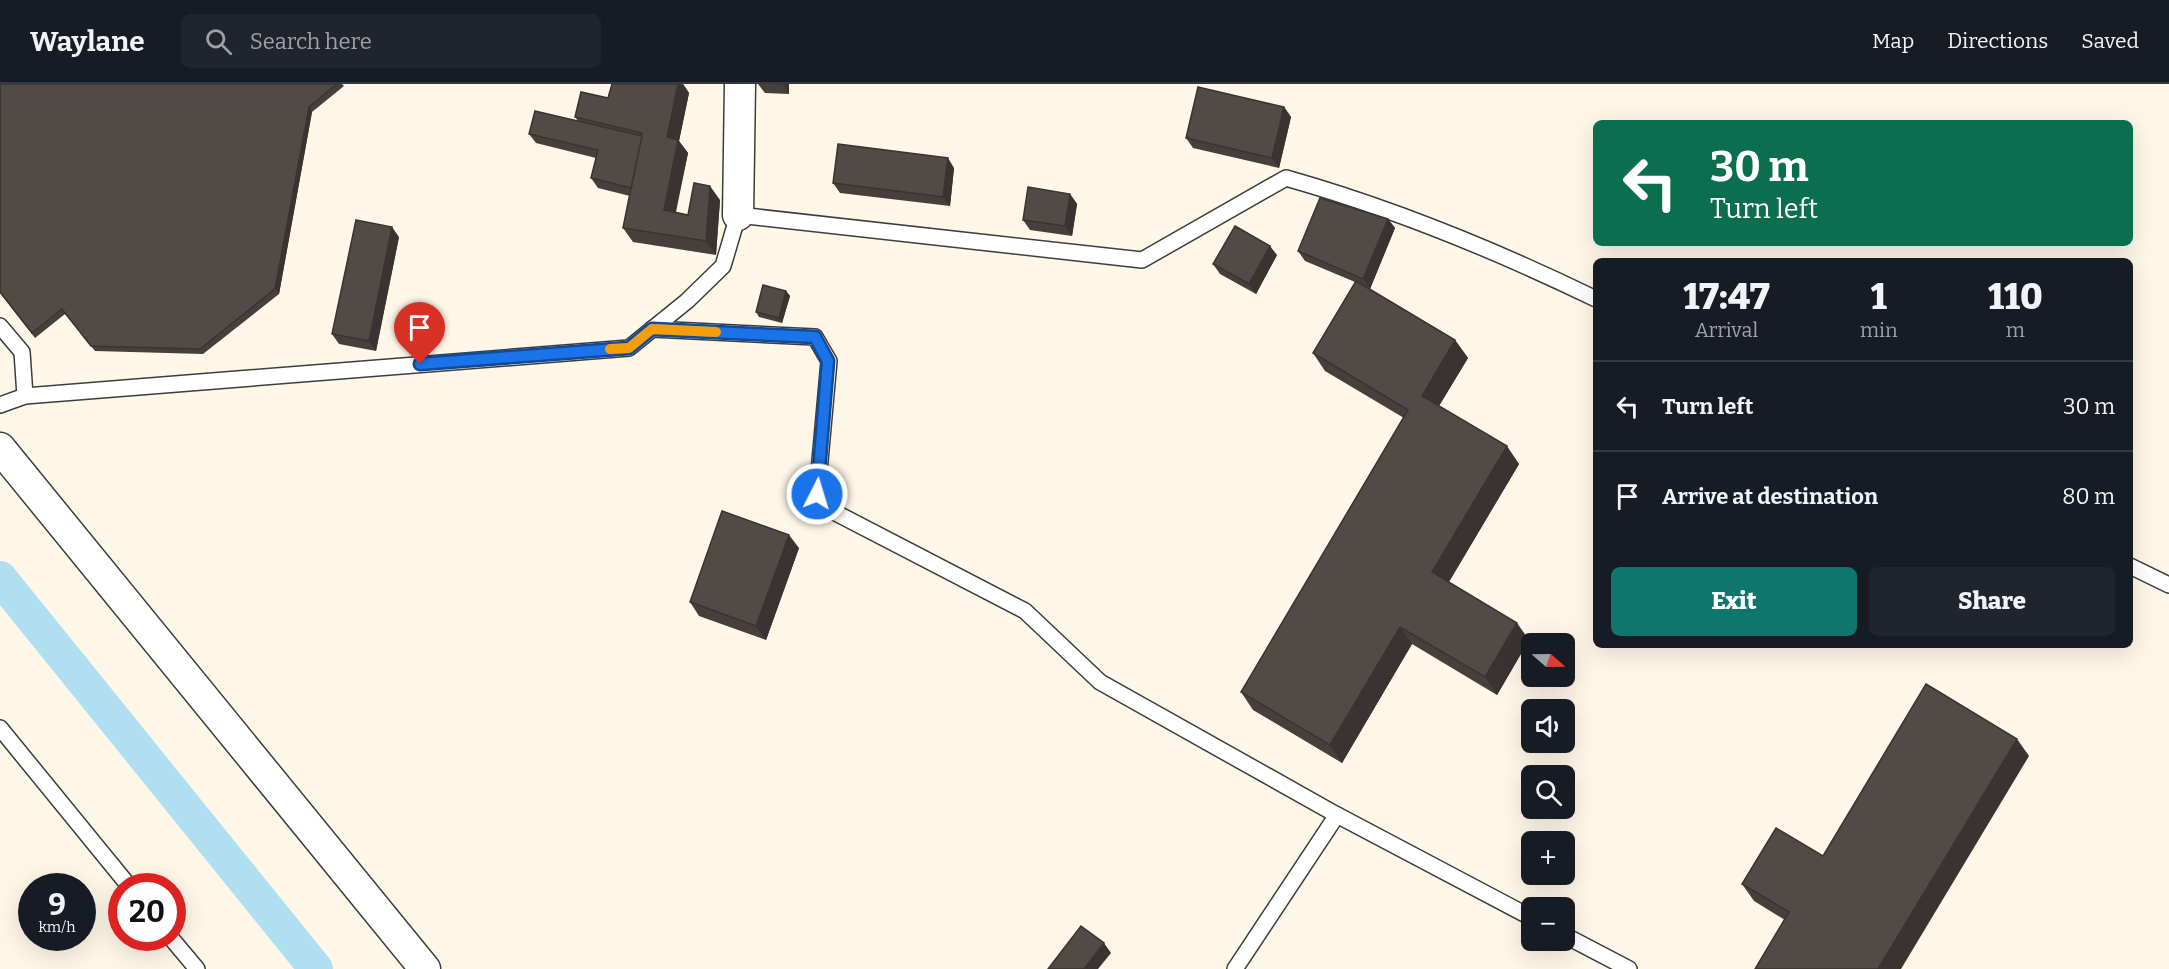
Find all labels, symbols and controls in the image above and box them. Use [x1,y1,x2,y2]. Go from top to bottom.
search box [181,14,601,68]
text: Waylane [30,25,145,58]
icon: search [202,25,235,58]
text: Search here [250,28,372,55]
text: Map [1872,28,1914,54]
text: Directions [1947,28,2048,54]
text: Saved [2081,28,2139,54]
text: 30 m [1710,142,1809,192]
icon: left [1611,144,1689,222]
text: Turn left [1710,193,1818,225]
text: 17:47 [1683,275,1770,319]
text: 1 [1871,275,1887,319]
text: 110 [1988,275,2043,319]
pin [394,302,445,364]
icon: arrive [403,311,436,344]
text: Arrival [1695,318,1758,342]
text: min [1860,318,1898,342]
text: m [2006,318,2025,342]
icon: left [1611,390,1644,423]
text: Turn left [1662,393,1754,420]
text: 30 m [2063,393,2115,420]
position arrow [785,462,849,526]
icon: arrive [1611,480,1644,513]
text: Arrive at destination [1662,483,1878,510]
text: 80 m [2062,483,2115,510]
button: Exit [1611,567,1857,636]
button: Share [1869,567,2115,636]
north arrow [1521,633,1575,687]
map controls [1521,633,1575,951]
button: sound [1521,699,1575,753]
button: search [1521,765,1575,819]
button: + [1521,831,1575,885]
speed limit sign: 20 [108,873,186,951]
text: 9 [48,887,66,923]
button: − [1521,897,1575,951]
text: km/h [38,918,76,936]

